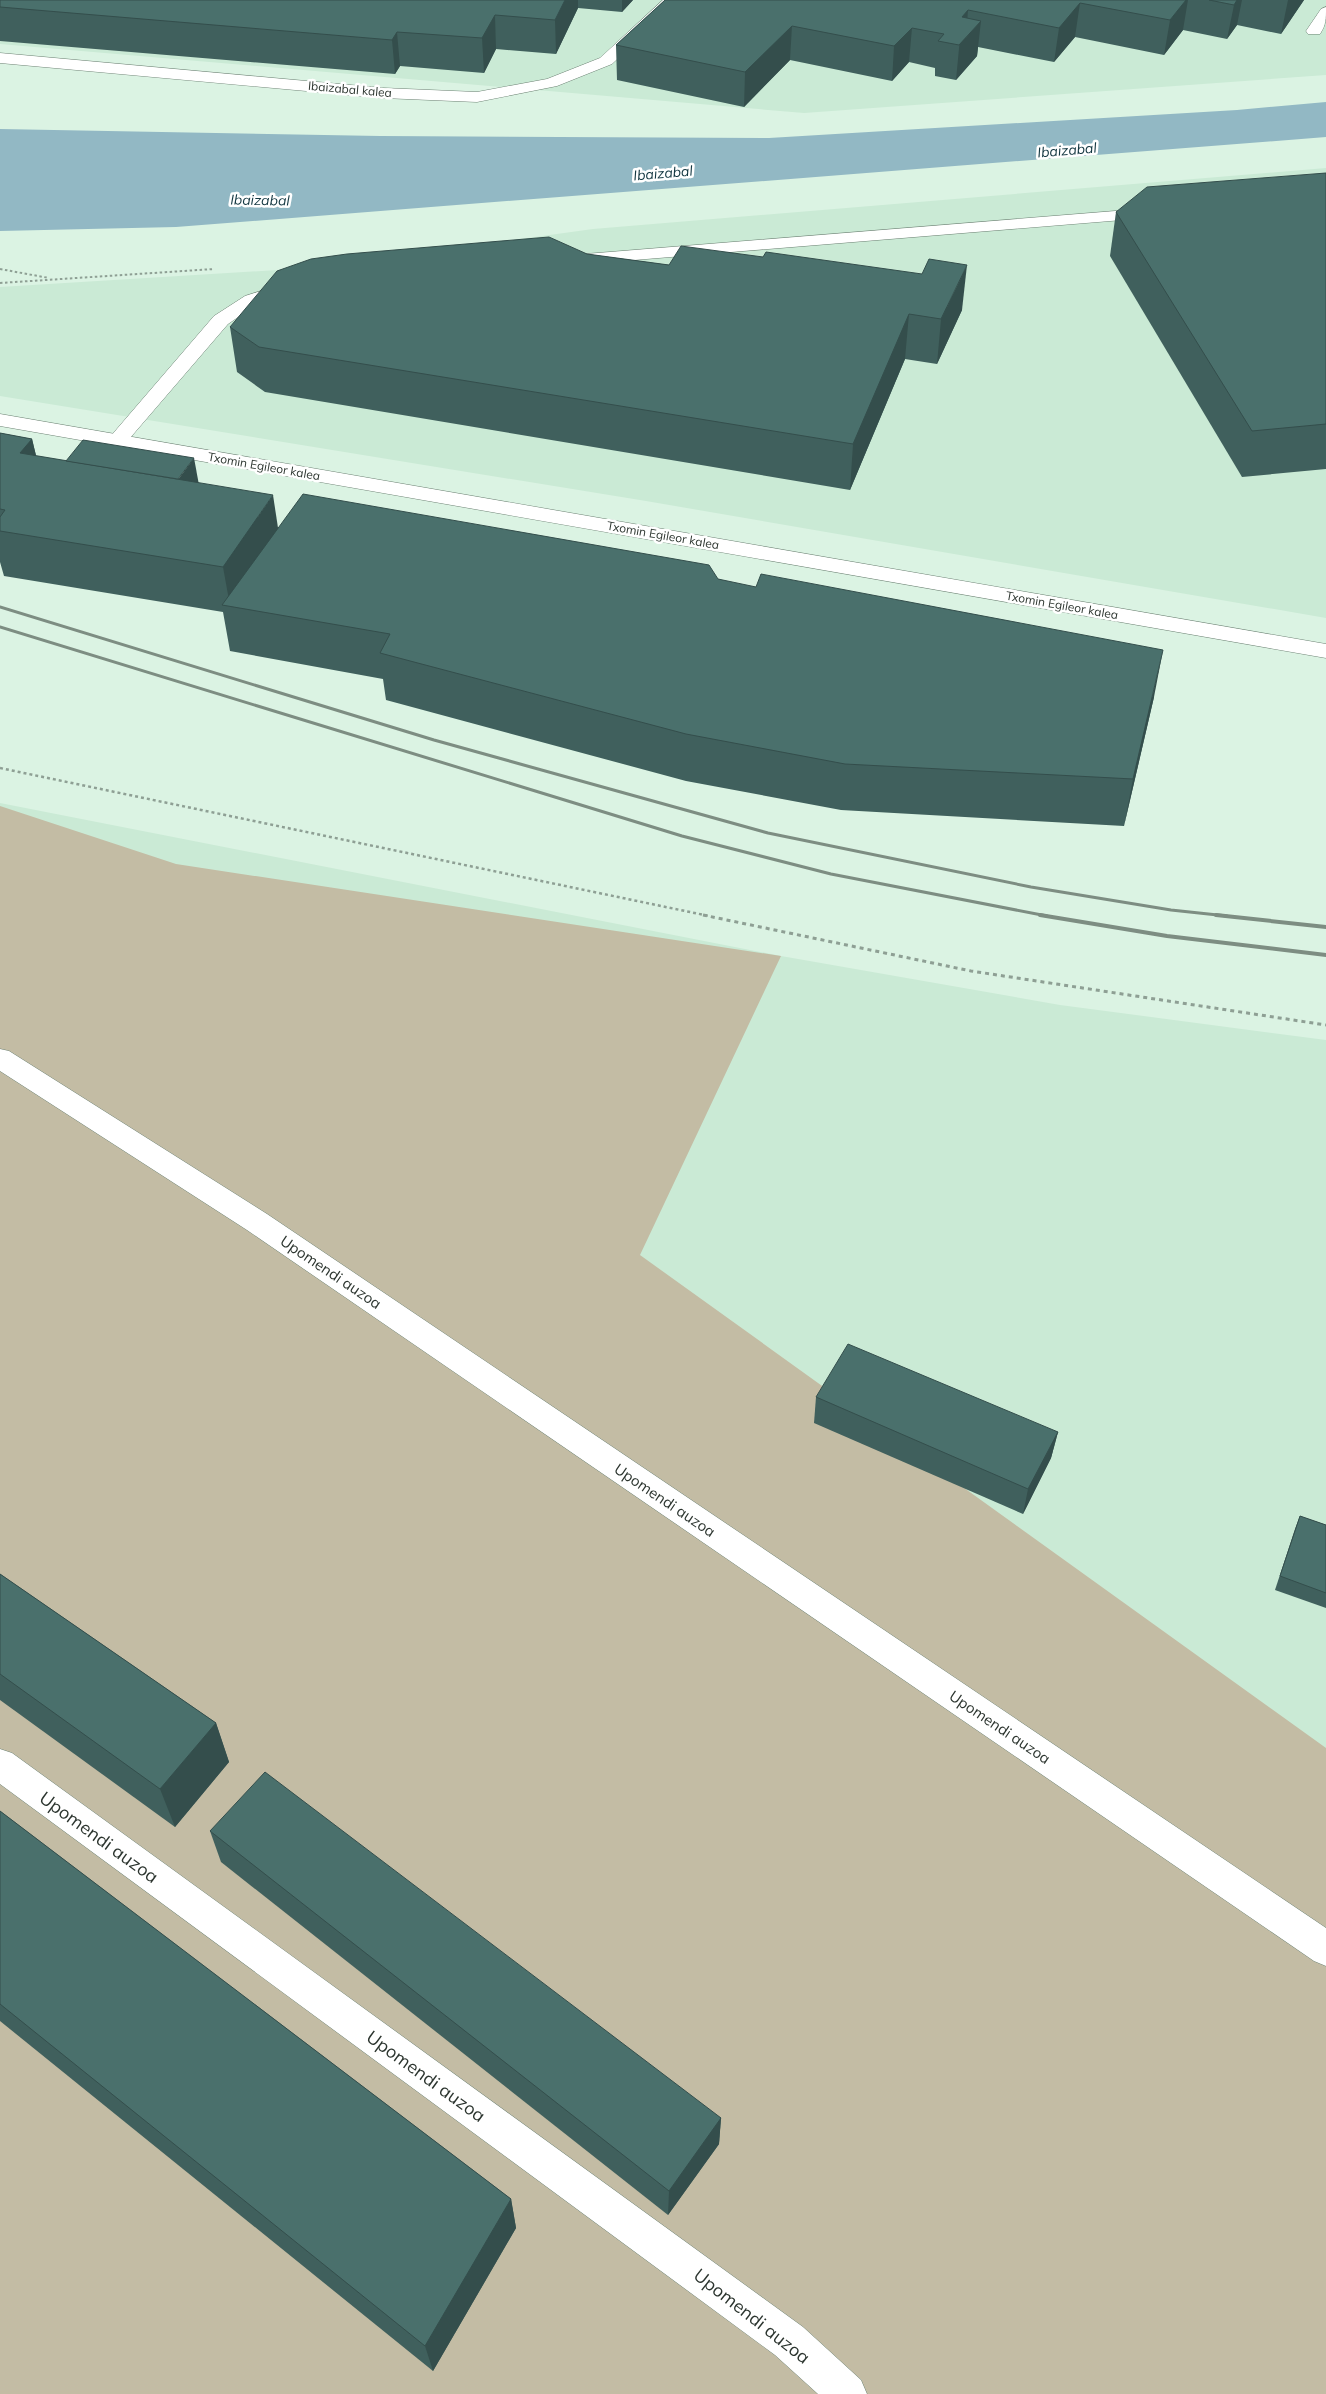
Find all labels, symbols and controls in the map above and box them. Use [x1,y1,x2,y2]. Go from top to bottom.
street label: Ibaizabal kalea [307,78,393,100]
water label: Ibaizabal [1037,138,1098,162]
water label: Ibaizabal [633,161,694,185]
water label: Ibaizabal [230,190,291,210]
street label: Txomin Egileor kalea [207,449,321,483]
street label: Txomin Egileor kalea [606,518,720,552]
street label: Txomin Egileor kalea [1005,588,1119,622]
street label: Upomendi auzoa [277,1231,385,1313]
street label: Upomendi auzoa [611,1459,719,1541]
street label: Upomendi auzoa [946,1686,1054,1768]
street label: Upomendi auzoa [35,1786,163,1888]
street label: Upomendi auzoa [362,2025,490,2127]
street label: Upomendi auzoa [689,2263,815,2369]

